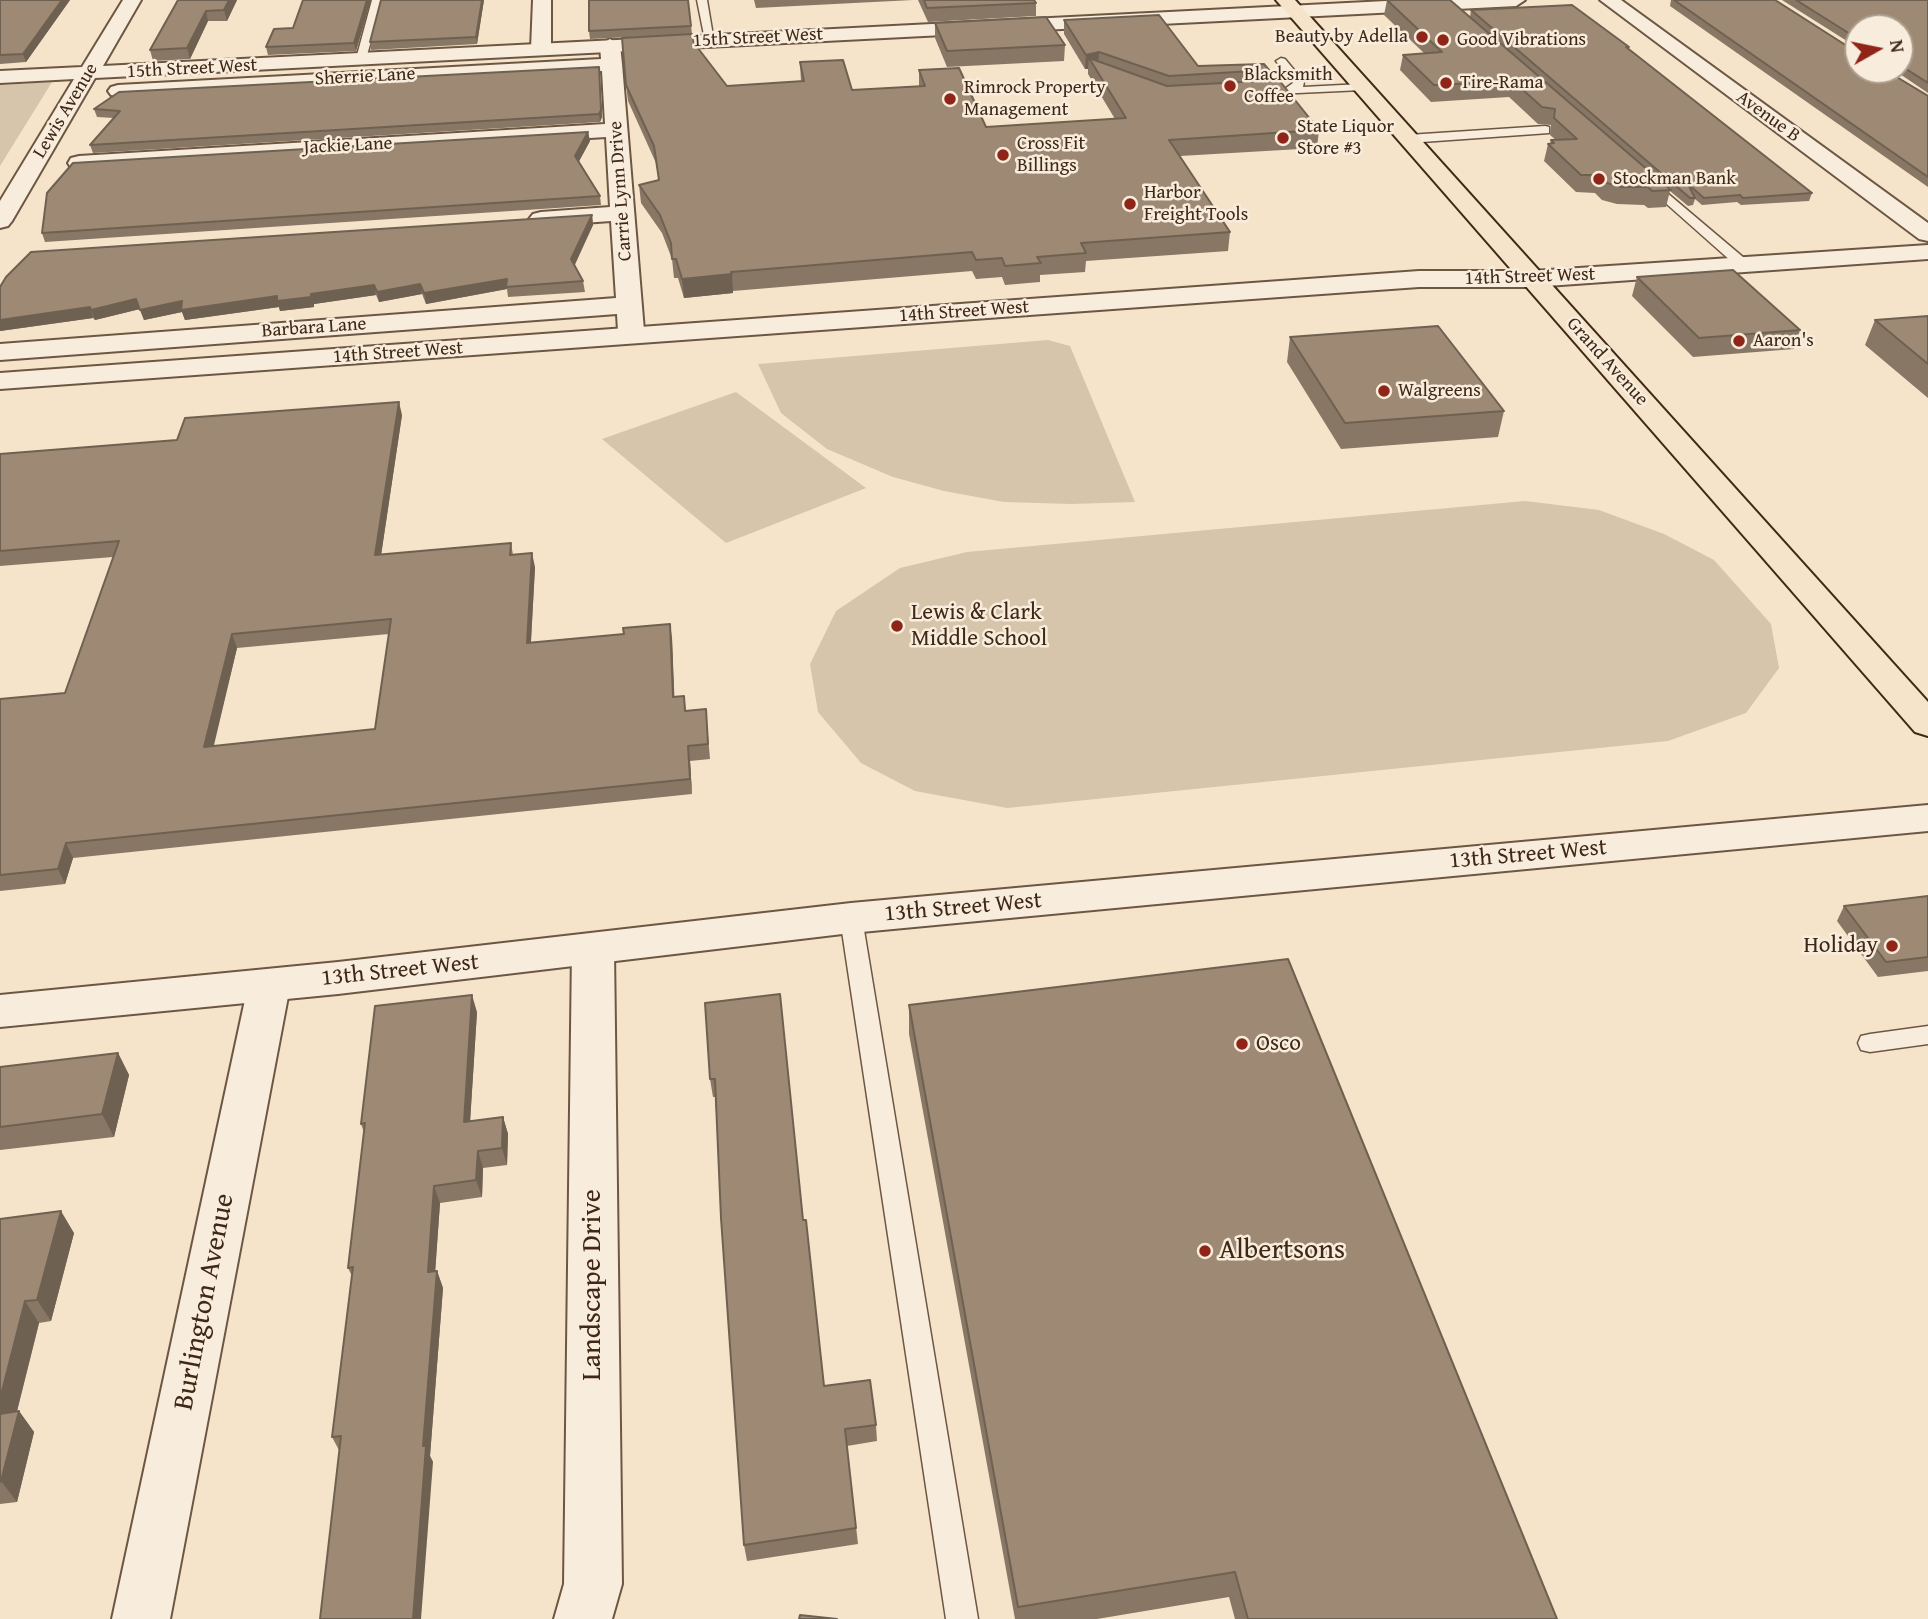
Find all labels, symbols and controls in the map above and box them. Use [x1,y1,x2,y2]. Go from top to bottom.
north arrow [1844,14,1914,84]
street label: 15th Street West [692,23,824,53]
place label: Beauty by Adella [1275,26,1408,48]
marker: Beauty by Adella [1414,29,1430,45]
place label: Good Vibrations [1457,29,1586,51]
marker: Good Vibrations [1435,32,1451,48]
text: N [1883,38,1913,54]
street label: 15th Street West [126,54,258,84]
street label: Lewis Avenue [29,59,103,163]
street label: Sherrie Lane [314,63,416,91]
place label: Blacksmith Coffee [1244,64,1333,108]
place label: Tire-Rama [1460,72,1543,94]
marker: Tire-Rama [1438,75,1454,91]
place label: Rimrock Property Management [964,77,1106,121]
marker: Blacksmith Coffee [1222,78,1238,94]
street label: Avenue B [1732,86,1804,148]
marker: Rimrock Property Management [942,91,958,107]
place label: State Liquor Store #3 [1297,116,1394,160]
street label: Carrie Lynn Drive [605,120,637,262]
marker: State Liquor Store #3 [1275,130,1291,146]
street label: Jackie Lane [303,132,393,160]
place label: Cross Fit Billings [1017,133,1085,177]
marker: Cross Fit Billings [995,147,1011,163]
place label: Stockman Bank [1613,168,1736,190]
marker: Stockman Bank [1591,171,1607,187]
place label: Harbor Freight Tools [1144,182,1248,226]
marker: Harbor Freight Tools [1122,196,1138,212]
street label: 14th Street West [1464,263,1596,291]
street label: 14th Street West [898,296,1030,328]
street label: Barbara Lane [261,313,367,343]
street label: Grand Avenue [1561,313,1653,411]
place label: Aaron's [1753,330,1814,352]
marker: Aaron's [1731,333,1747,349]
street label: 14th Street West [332,337,464,369]
place label: Walgreens [1398,380,1481,402]
marker: Walgreens [1376,383,1392,399]
place label: Lewis & Clark Middle School [911,599,1047,653]
marker: Lewis & Clark Middle School [889,618,905,634]
street label: 13th Street West [1448,834,1608,876]
street label: 13th Street West [883,887,1043,929]
place label: Holiday [1803,932,1878,960]
marker: Holiday [1884,938,1900,954]
street label: 13th Street West [320,949,480,993]
place label: Osco [1256,1030,1301,1058]
marker: Osco [1234,1036,1250,1052]
street label: Landscape Drive [576,1189,610,1381]
street label: Burlington Avenue [168,1191,242,1413]
place label: Albertsons [1219,1234,1345,1268]
marker: Albertsons [1197,1243,1213,1259]

